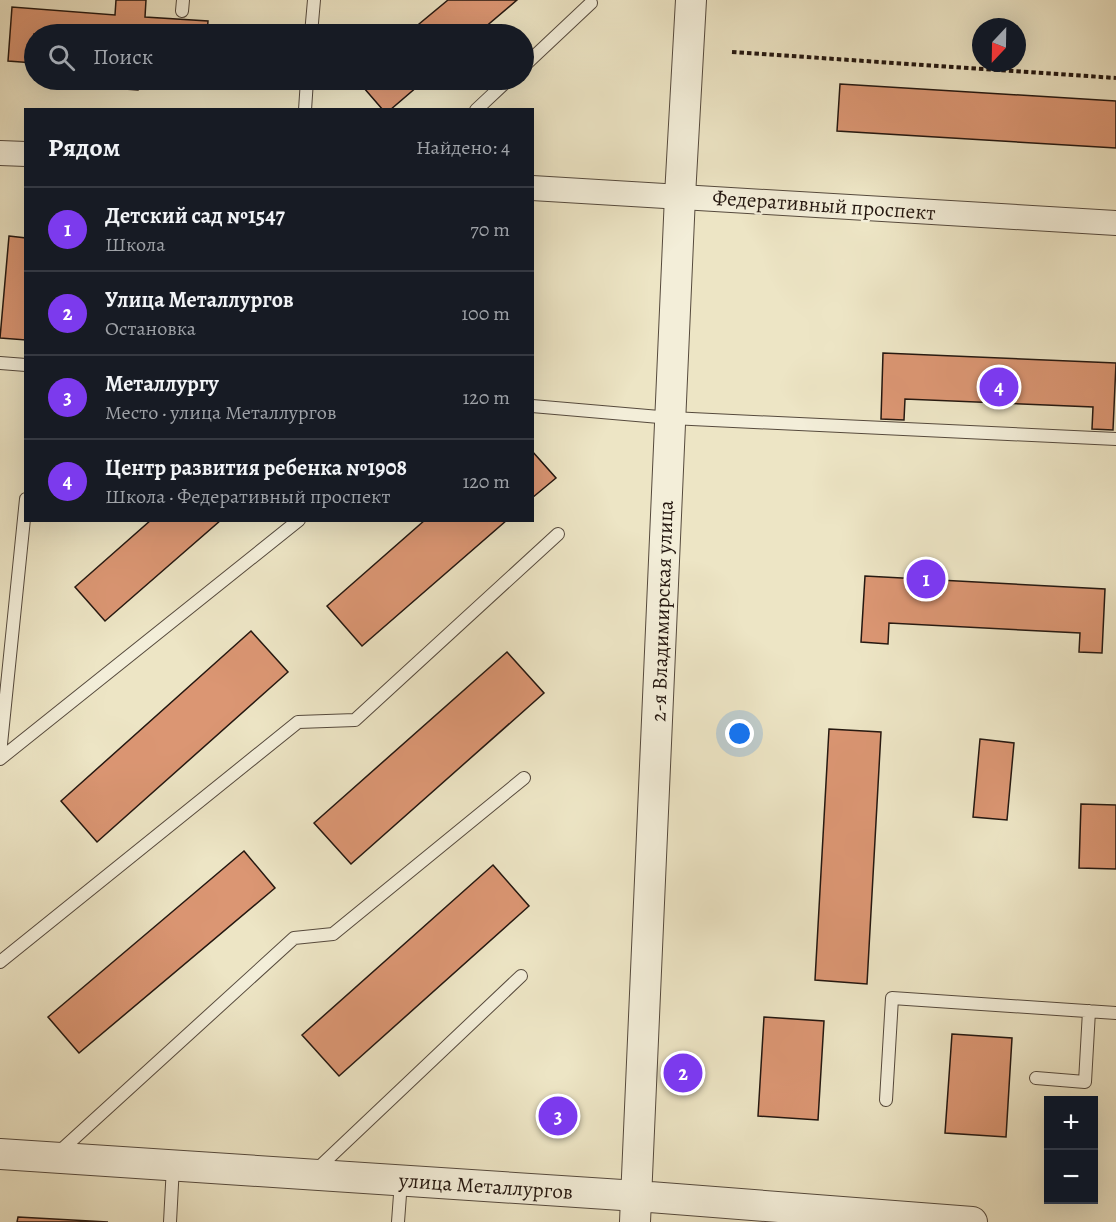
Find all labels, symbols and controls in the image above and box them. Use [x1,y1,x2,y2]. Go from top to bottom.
north arrow [972,18,1026,72]
search box [24,24,534,90]
icon: search [45,41,78,74]
text: Поиск [93,42,153,72]
text: Рядом [48,130,120,165]
text: Найдено: 4 [416,134,510,161]
street label: Федеративный проспект [711,183,937,227]
text: Детский сад №1547 [105,201,285,231]
text: 1 [64,216,71,243]
text: 70 m [470,216,510,243]
text: Школа [105,231,165,258]
text: Улица Металлургов [105,285,294,315]
text: 2 [63,300,72,327]
text: 100 m [461,300,510,327]
text: Остановка [105,315,196,342]
pin: 4 [980,364,1018,410]
text: Металлургу [105,369,219,399]
text: 3 [63,384,72,411]
text: 120 m [462,384,510,411]
text: Место · улица Металлургов [105,399,336,426]
text: Центр развития ребенка №1908 [105,453,407,483]
text: 4 [63,468,72,495]
text: 120 m [462,468,510,495]
text: Школа · Федеративный проспект [105,483,390,510]
street label: 2-я Владимирская улица [644,499,680,722]
pin: 1 [906,556,946,602]
your location [725,719,754,748]
pin: 2 [664,1050,702,1096]
pin: 3 [538,1094,578,1138]
map controls [1044,1096,1098,1204]
button: + [1044,1096,1098,1150]
button: − [1044,1150,1098,1204]
street label: улица Металлургов [397,1166,574,1206]

